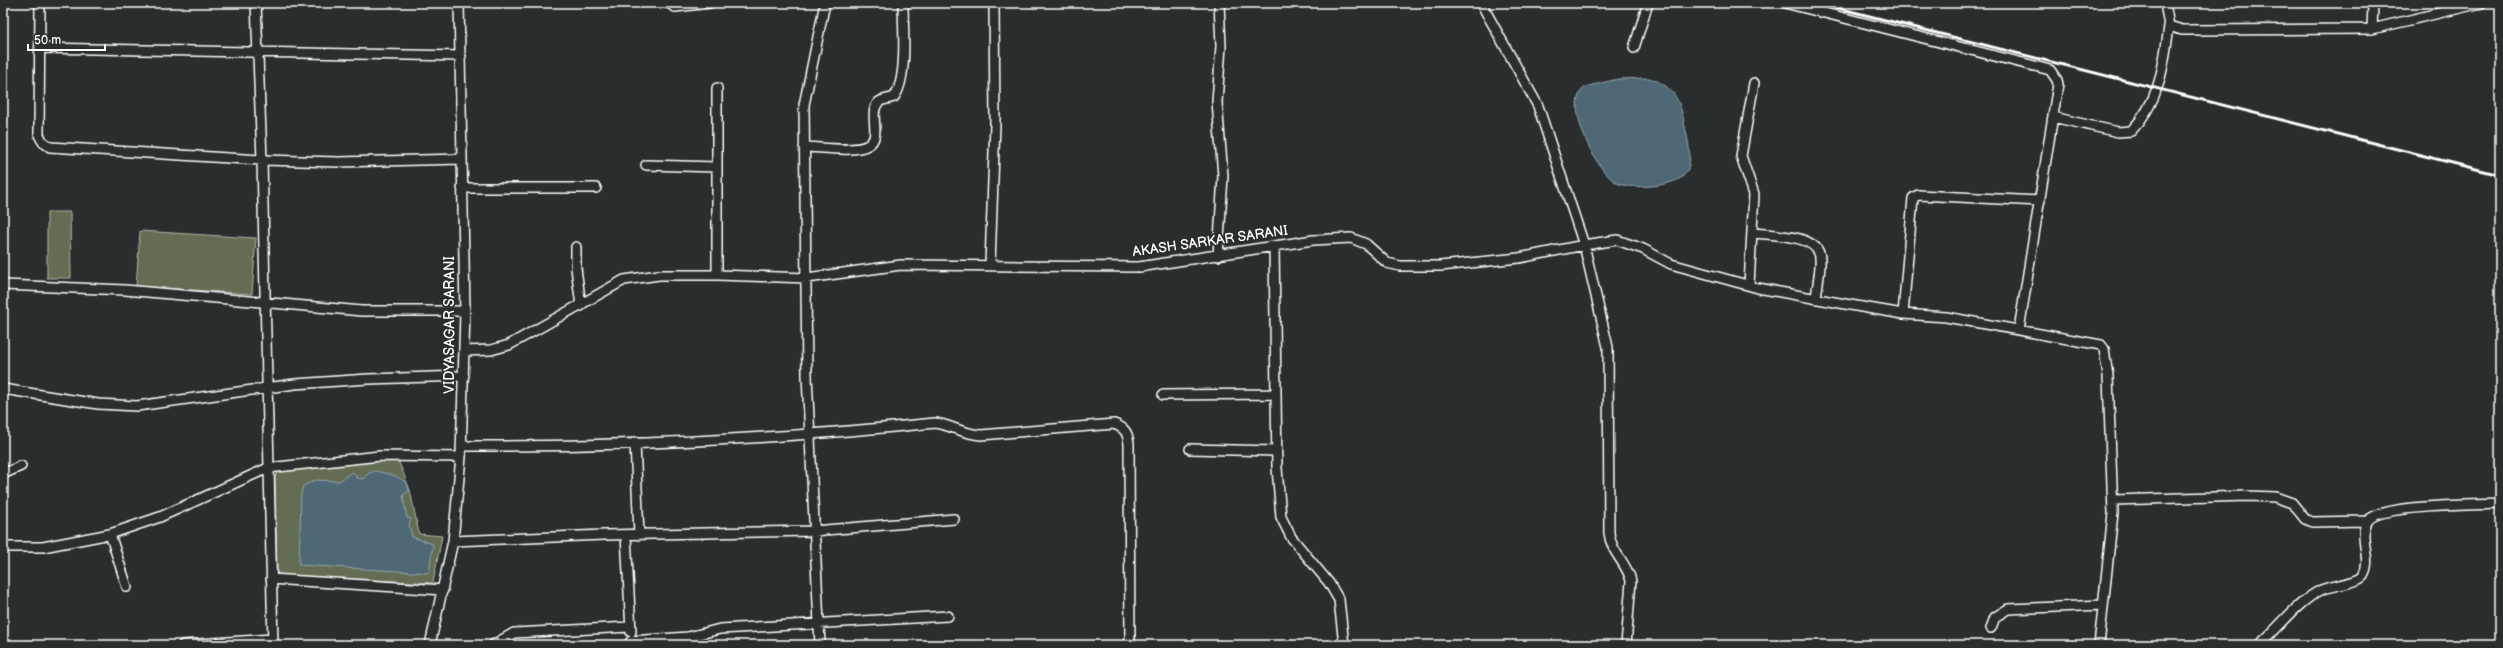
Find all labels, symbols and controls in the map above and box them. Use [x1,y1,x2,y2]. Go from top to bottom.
scale bar [28,26,105,52]
text: 50 m [34,33,61,48]
street label: AKASH SARKAR SARANI [1131,222,1289,260]
street label: VIDYASAGAR SARANI [441,256,458,394]

